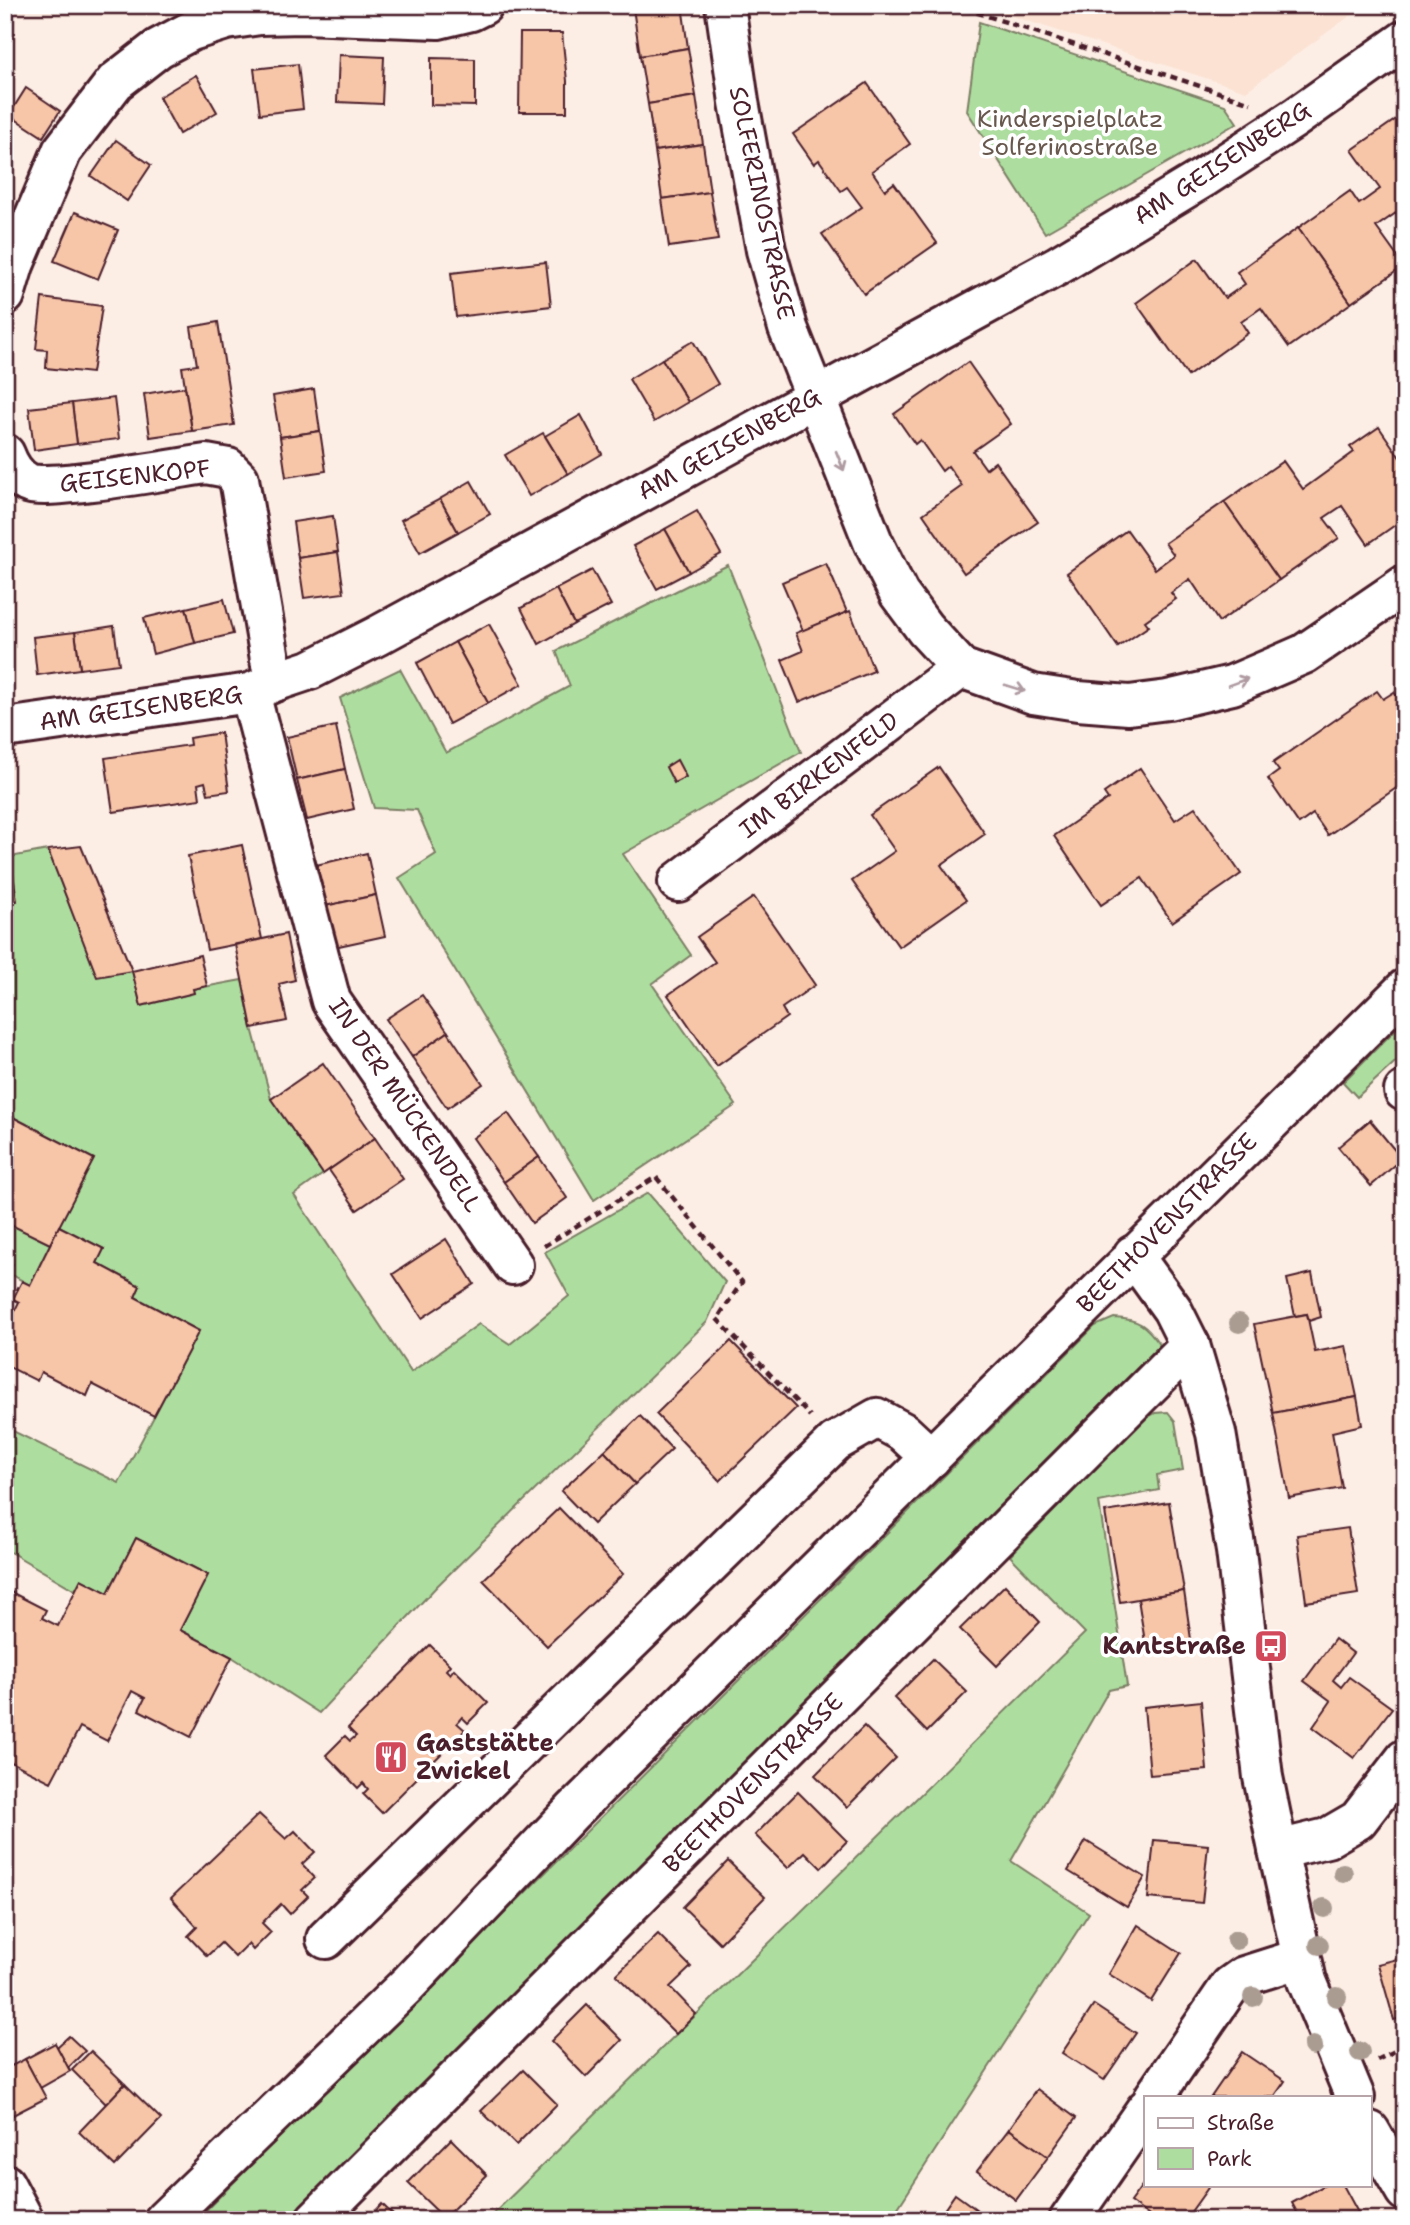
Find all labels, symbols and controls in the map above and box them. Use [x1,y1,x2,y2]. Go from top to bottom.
street label: SOLFERINOSTRASSE [722,83,802,323]
street label: AM GEISENBERG [1127,94,1317,232]
park label: Kinderspielplatz Solferinostraße [977,103,1163,163]
street label: AM GEISENBERG [632,380,826,508]
one-way arrow [834,449,847,471]
street label: GEISENKOPF [58,452,212,500]
one-way arrow [1227,675,1249,687]
street label: AM GEISENBERG [37,678,245,738]
one-way arrow [1004,683,1026,696]
street label: IM BIRKENFELD [733,705,905,845]
street label: IN DER MÜCKENDELL [321,992,489,1218]
street label: BEETHOVENSTRASSE [1070,1126,1264,1320]
bus stop icon: Kantstraße [1252,1627,1290,1665]
place label: Kantstraße [1102,1630,1246,1662]
street label: BEETHOVENSTRASSE [656,1686,850,1880]
place label: Gaststätte Zwickel [416,1727,554,1787]
restaurant icon: Gaststätte Zwickel [372,1738,410,1776]
legend [1144,2096,1372,2186]
text: Straße [1207,2109,1275,2137]
text: Park [1207,2145,1252,2173]

